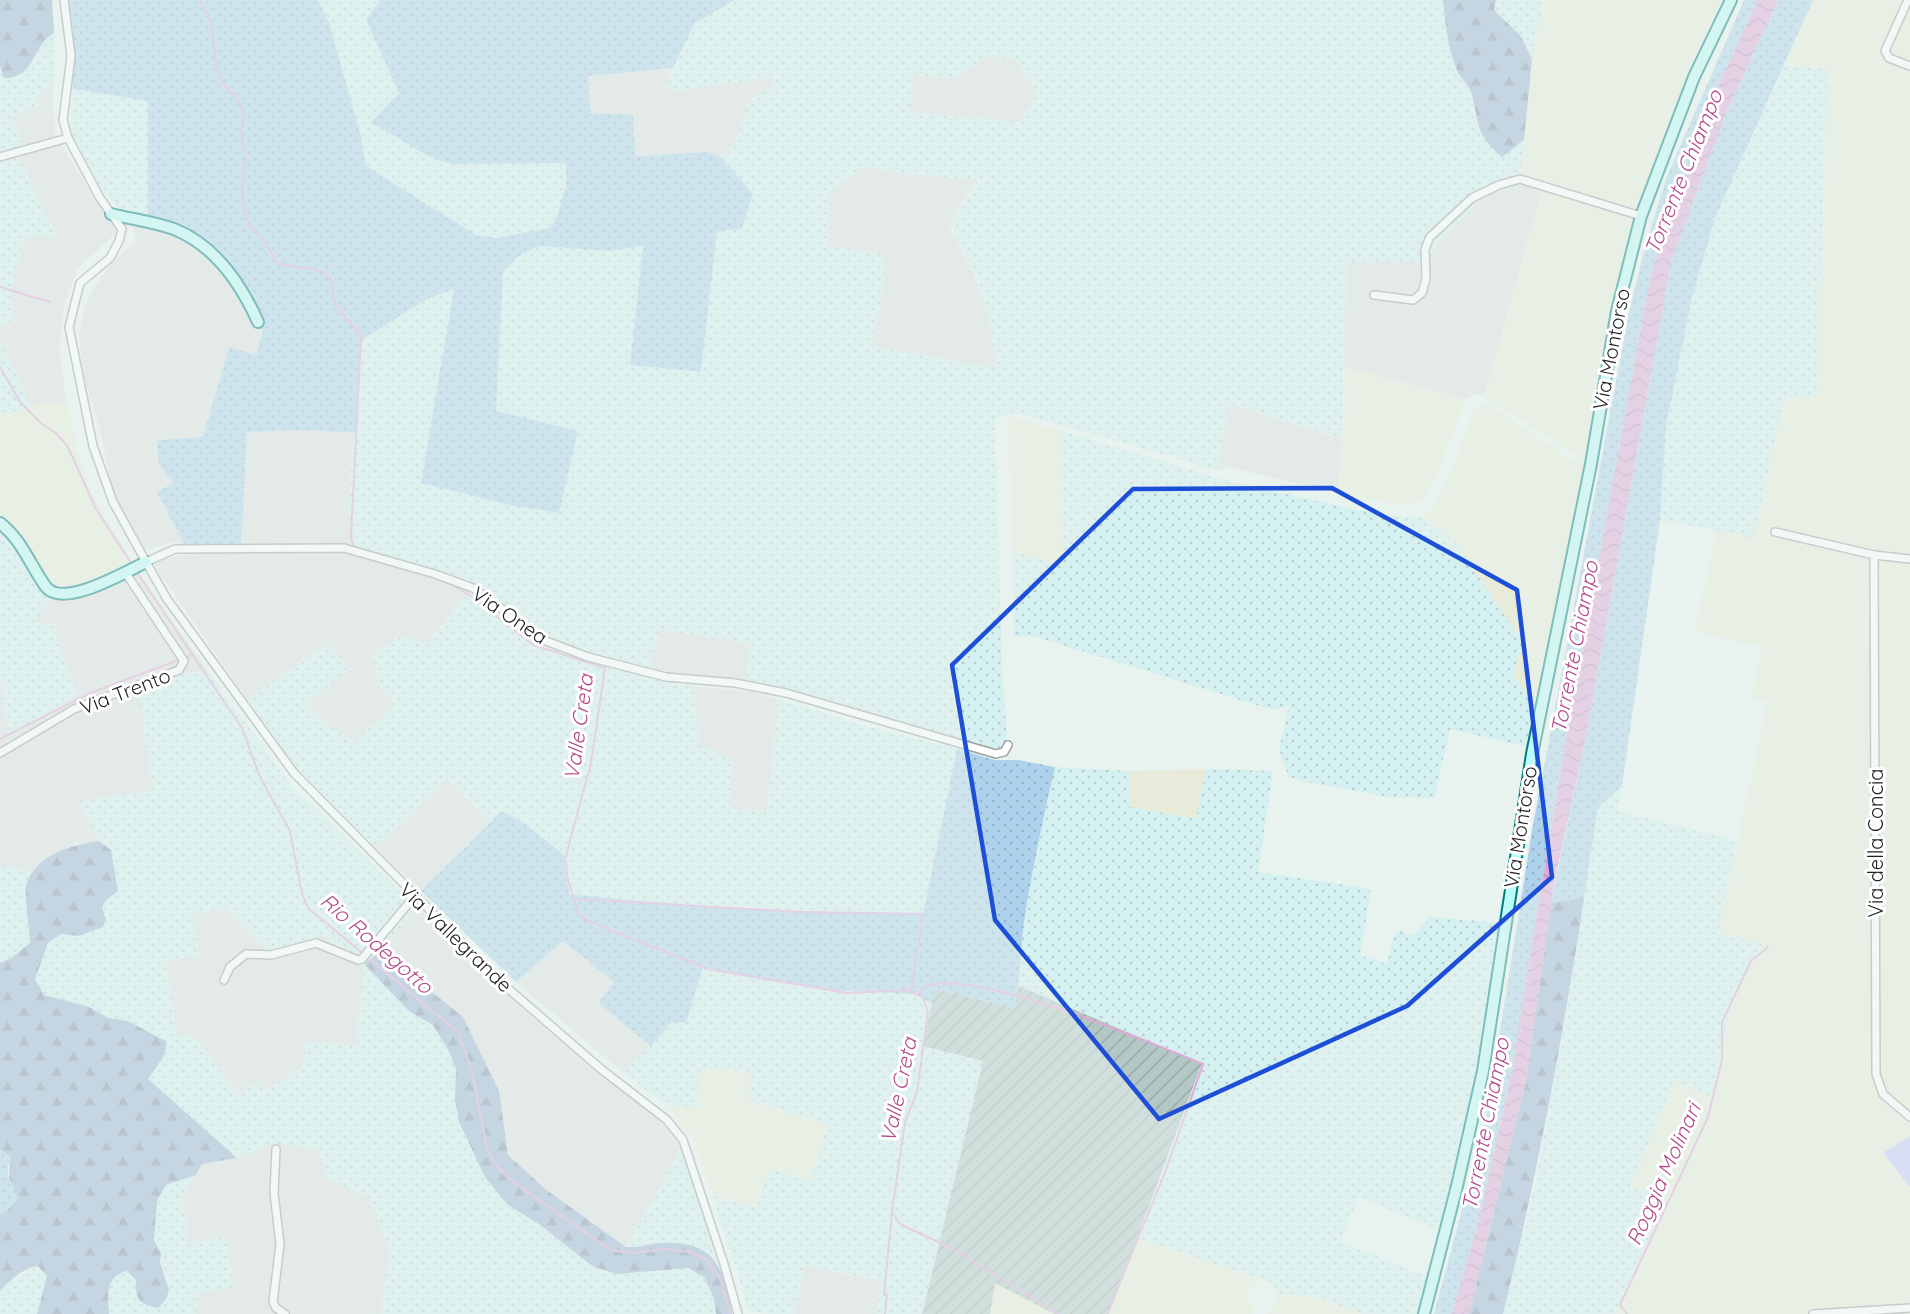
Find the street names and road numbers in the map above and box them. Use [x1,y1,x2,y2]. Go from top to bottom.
street label: Via Montorso [1587,286,1635,412]
street label: Via Onea [468,581,552,649]
street label: Via Trento [76,662,174,720]
street label: Via Montorso [1498,764,1542,890]
street label: Via della Concia [1863,769,1888,917]
street label: Via Vallegrande [394,877,518,997]

